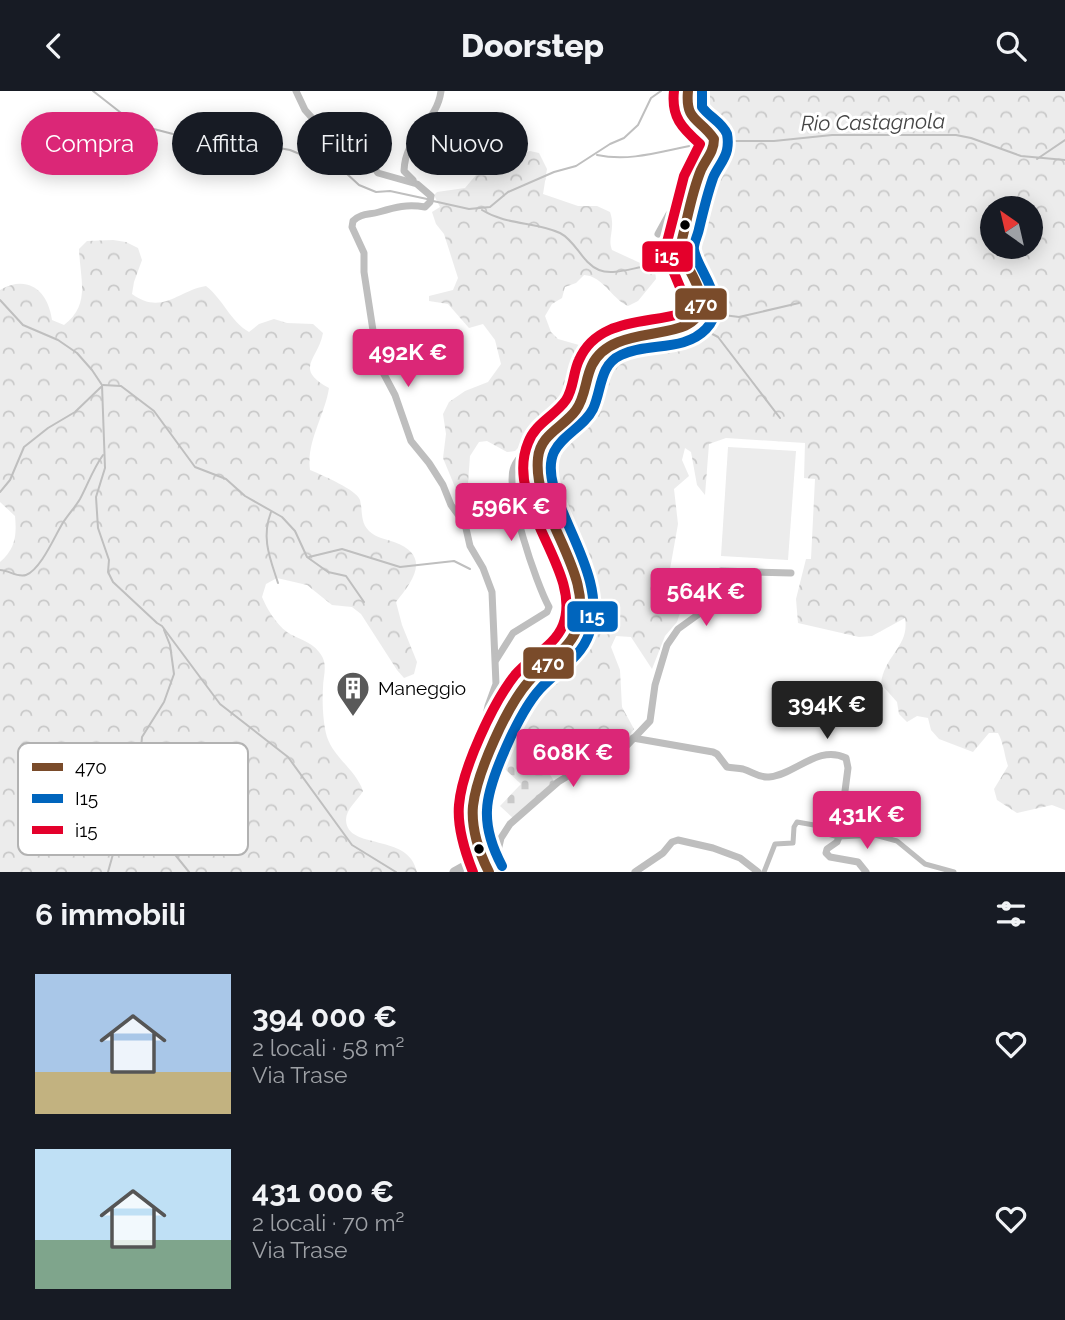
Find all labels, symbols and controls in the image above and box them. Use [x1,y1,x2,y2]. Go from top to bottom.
icon: back [35,27,73,65]
text: Doorstep [461,27,604,64]
icon: search [992,27,1030,65]
water label: Rio Castagnola [801,108,945,136]
chip: Compra [21,112,158,175]
chip: Affitta [172,112,283,175]
chip: Filtri [297,112,392,175]
chip: Nuovo [406,112,528,175]
north arrow [980,196,1043,259]
map controls [980,196,1043,259]
unlabelled marker [678,218,692,232]
line badge: i15 [641,240,694,273]
text: i15 [655,245,679,267]
line badge: 470 [674,287,728,321]
text: 470 [684,293,718,315]
pin: 492K € [351,329,465,389]
text: 492K € [369,338,447,365]
pin: 596K € [454,483,568,543]
text: 596K € [471,492,551,519]
pin: 564K € [649,568,763,628]
text: 564K € [667,577,745,604]
line badge: I15 [566,600,619,633]
text: I15 [579,605,605,627]
line badge: 470 [522,646,575,680]
text: 470 [531,652,565,674]
building icon: Maneggio [334,669,372,718]
place label: Maneggio [378,677,466,699]
pin: 394K € [770,681,884,741]
text: 394K € [788,690,866,717]
pin: 608K € [516,729,630,789]
text: 608K € [533,738,613,765]
legend [18,743,248,855]
text: 470 [75,756,107,778]
text: I15 [75,787,98,809]
pin: 431K € [810,791,924,851]
text: 431K € [829,800,905,827]
text: i15 [75,819,98,841]
unlabelled marker [472,842,486,856]
icon: filters [992,895,1030,933]
text: 6 immobili [35,897,186,932]
text: 394 000 € [252,999,397,1034]
icon: home [91,1002,175,1086]
icon: heart [992,1025,1030,1063]
text: 2 locali · 58 m² [252,1034,404,1061]
text: Via Trase [252,1061,348,1088]
text: 431 000 € [252,1174,394,1209]
icon: home [91,1177,175,1261]
icon: heart [992,1200,1030,1238]
text: 2 locali · 70 m² [252,1209,405,1236]
text: Via Trase [252,1236,348,1263]

